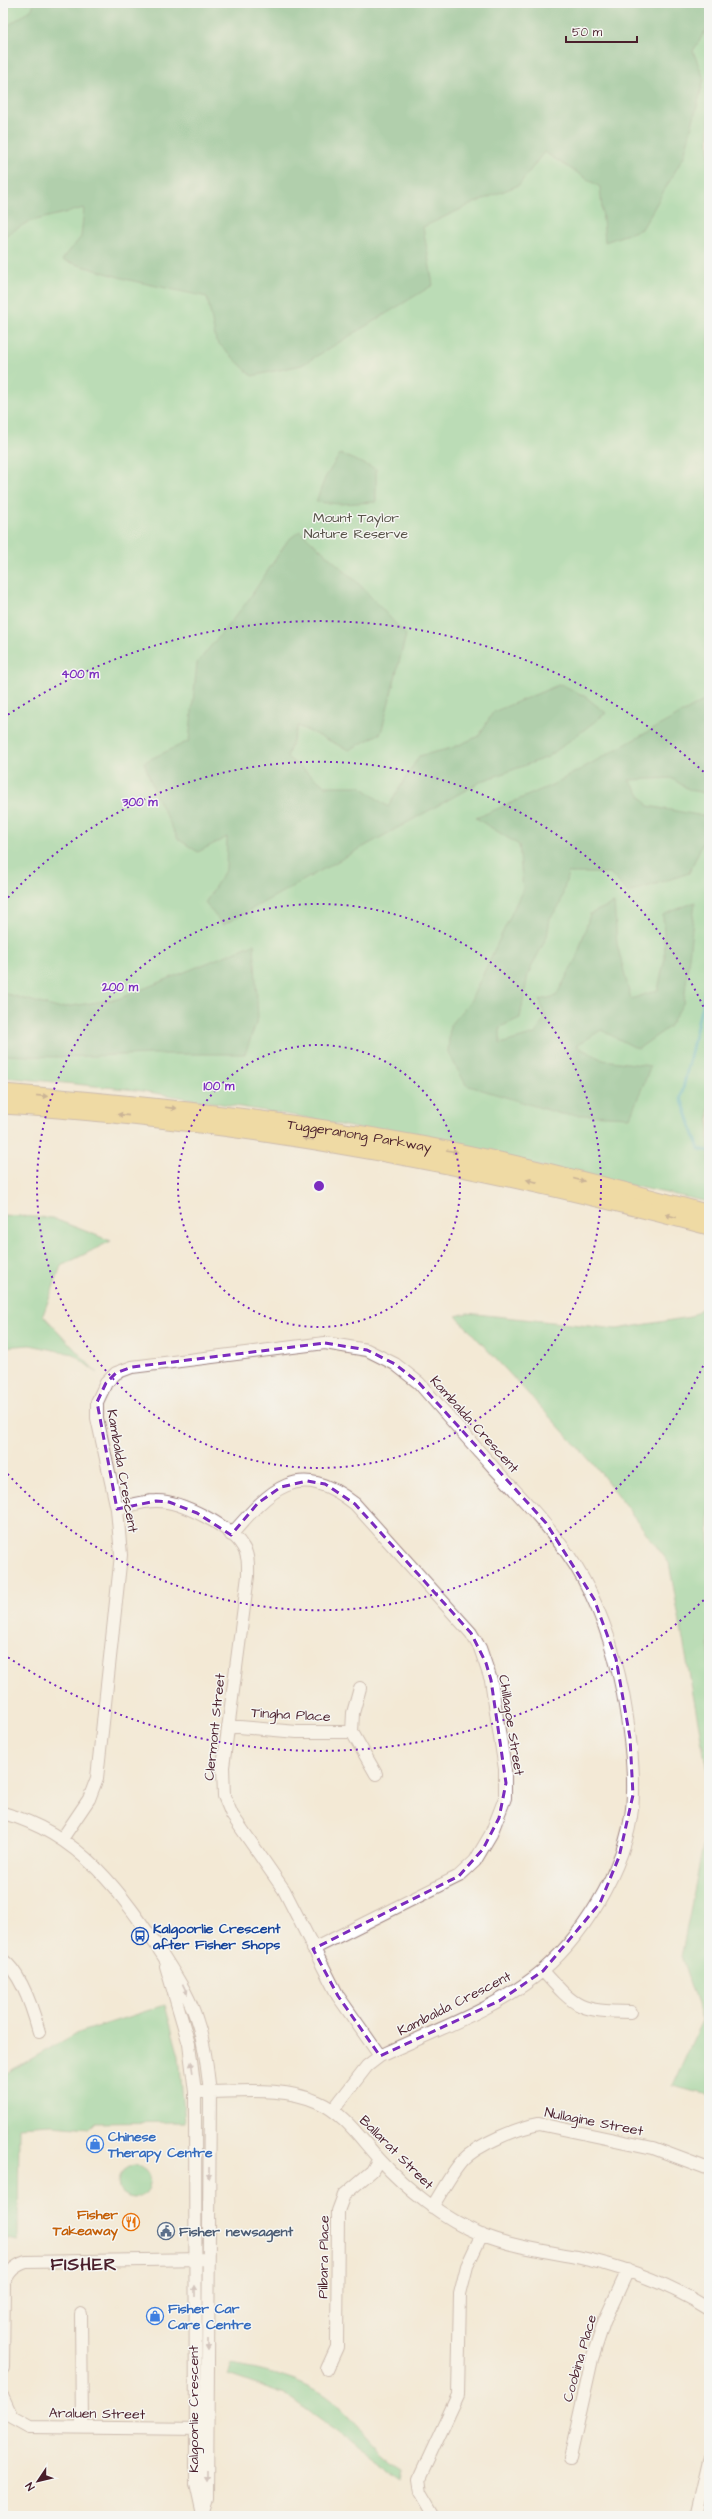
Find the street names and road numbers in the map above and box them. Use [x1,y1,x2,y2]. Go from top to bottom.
street label: Tuggeranong Parkway [286,1115,433,1158]
street label: Kambalda Crescent [425,1372,524,1478]
street label: Kambalda Crescent [101,1408,143,1535]
street label: Clermont Street [199,1672,231,1782]
street label: Chillagoe Street [493,1673,529,1777]
street label: Tingha Place [251,1703,332,1727]
street label: Kambalda Crescent [394,1966,515,2041]
street label: Nullagine Street [543,2103,645,2141]
street label: Ballarat Street [355,2111,438,2195]
street label: Pilbara Place [313,2215,335,2299]
street label: Coobina Place [558,2312,602,2404]
street label: Kalgoorlie Crescent [184,2345,204,2473]
street label: Araluen Street [49,2403,146,2425]

